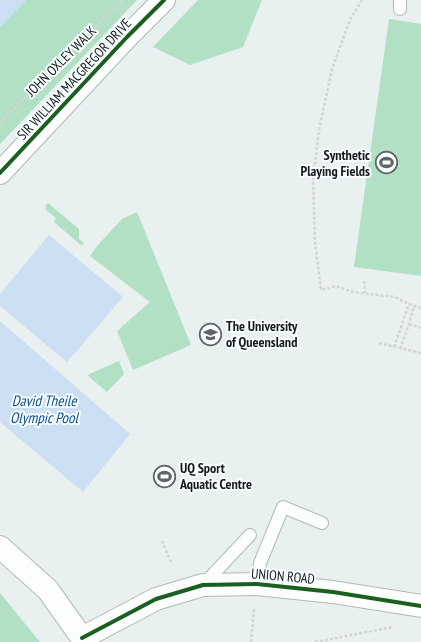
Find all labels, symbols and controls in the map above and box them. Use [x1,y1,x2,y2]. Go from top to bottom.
street label: SIR WILLIAM MACGREGOR DRIVE [13,14,135,144]
street label: JOHN OXLEY WALK [21,22,100,101]
place label: Synthetic Playing Fields [300,146,370,180]
sports icon: Synthetic Playing Fields [373,150,399,176]
place label: The University of Queensland [226,317,298,351]
school or university icon: The University of Queensland [197,321,223,347]
water label: David Theile Olympic Pool [10,391,79,427]
place label: UQ Sport Aquatic Centre [179,459,252,493]
sports icon: UQ Sport Aquatic Centre [152,463,178,489]
street label: UNION ROAD [250,564,316,588]

